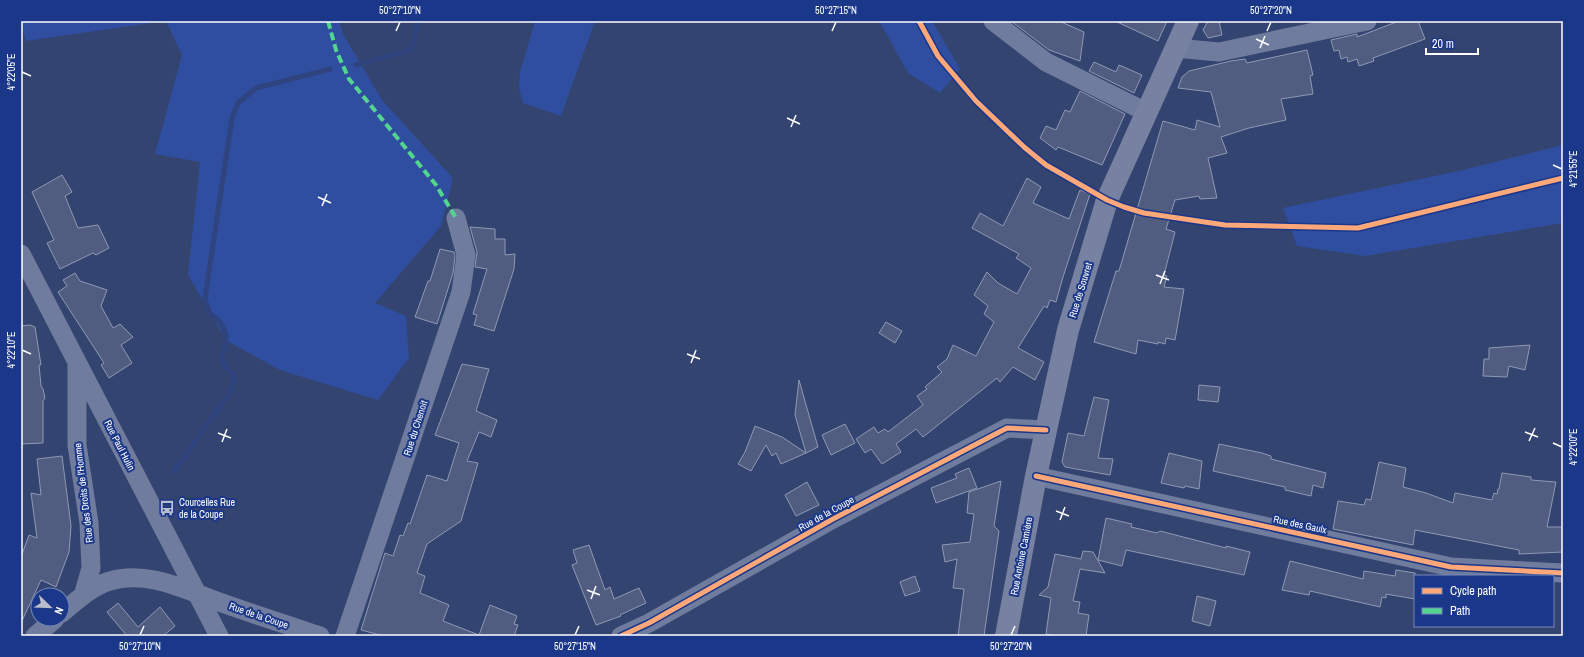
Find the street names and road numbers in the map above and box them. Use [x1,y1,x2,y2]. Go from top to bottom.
street label: Rue de Souvret [1066,260,1095,319]
street label: Rue du Chenoit [400,398,431,457]
street label: Rue Paul Hulin [101,418,138,473]
street label: Rue des Droits de l'Homme [71,442,96,544]
street label: Rue de la Coupe [796,493,857,534]
street label: Rue des Gaulx [1272,512,1329,537]
street label: Rue Antoine Carnière [1008,515,1036,596]
street label: Rue de la Coupe [228,599,290,632]

